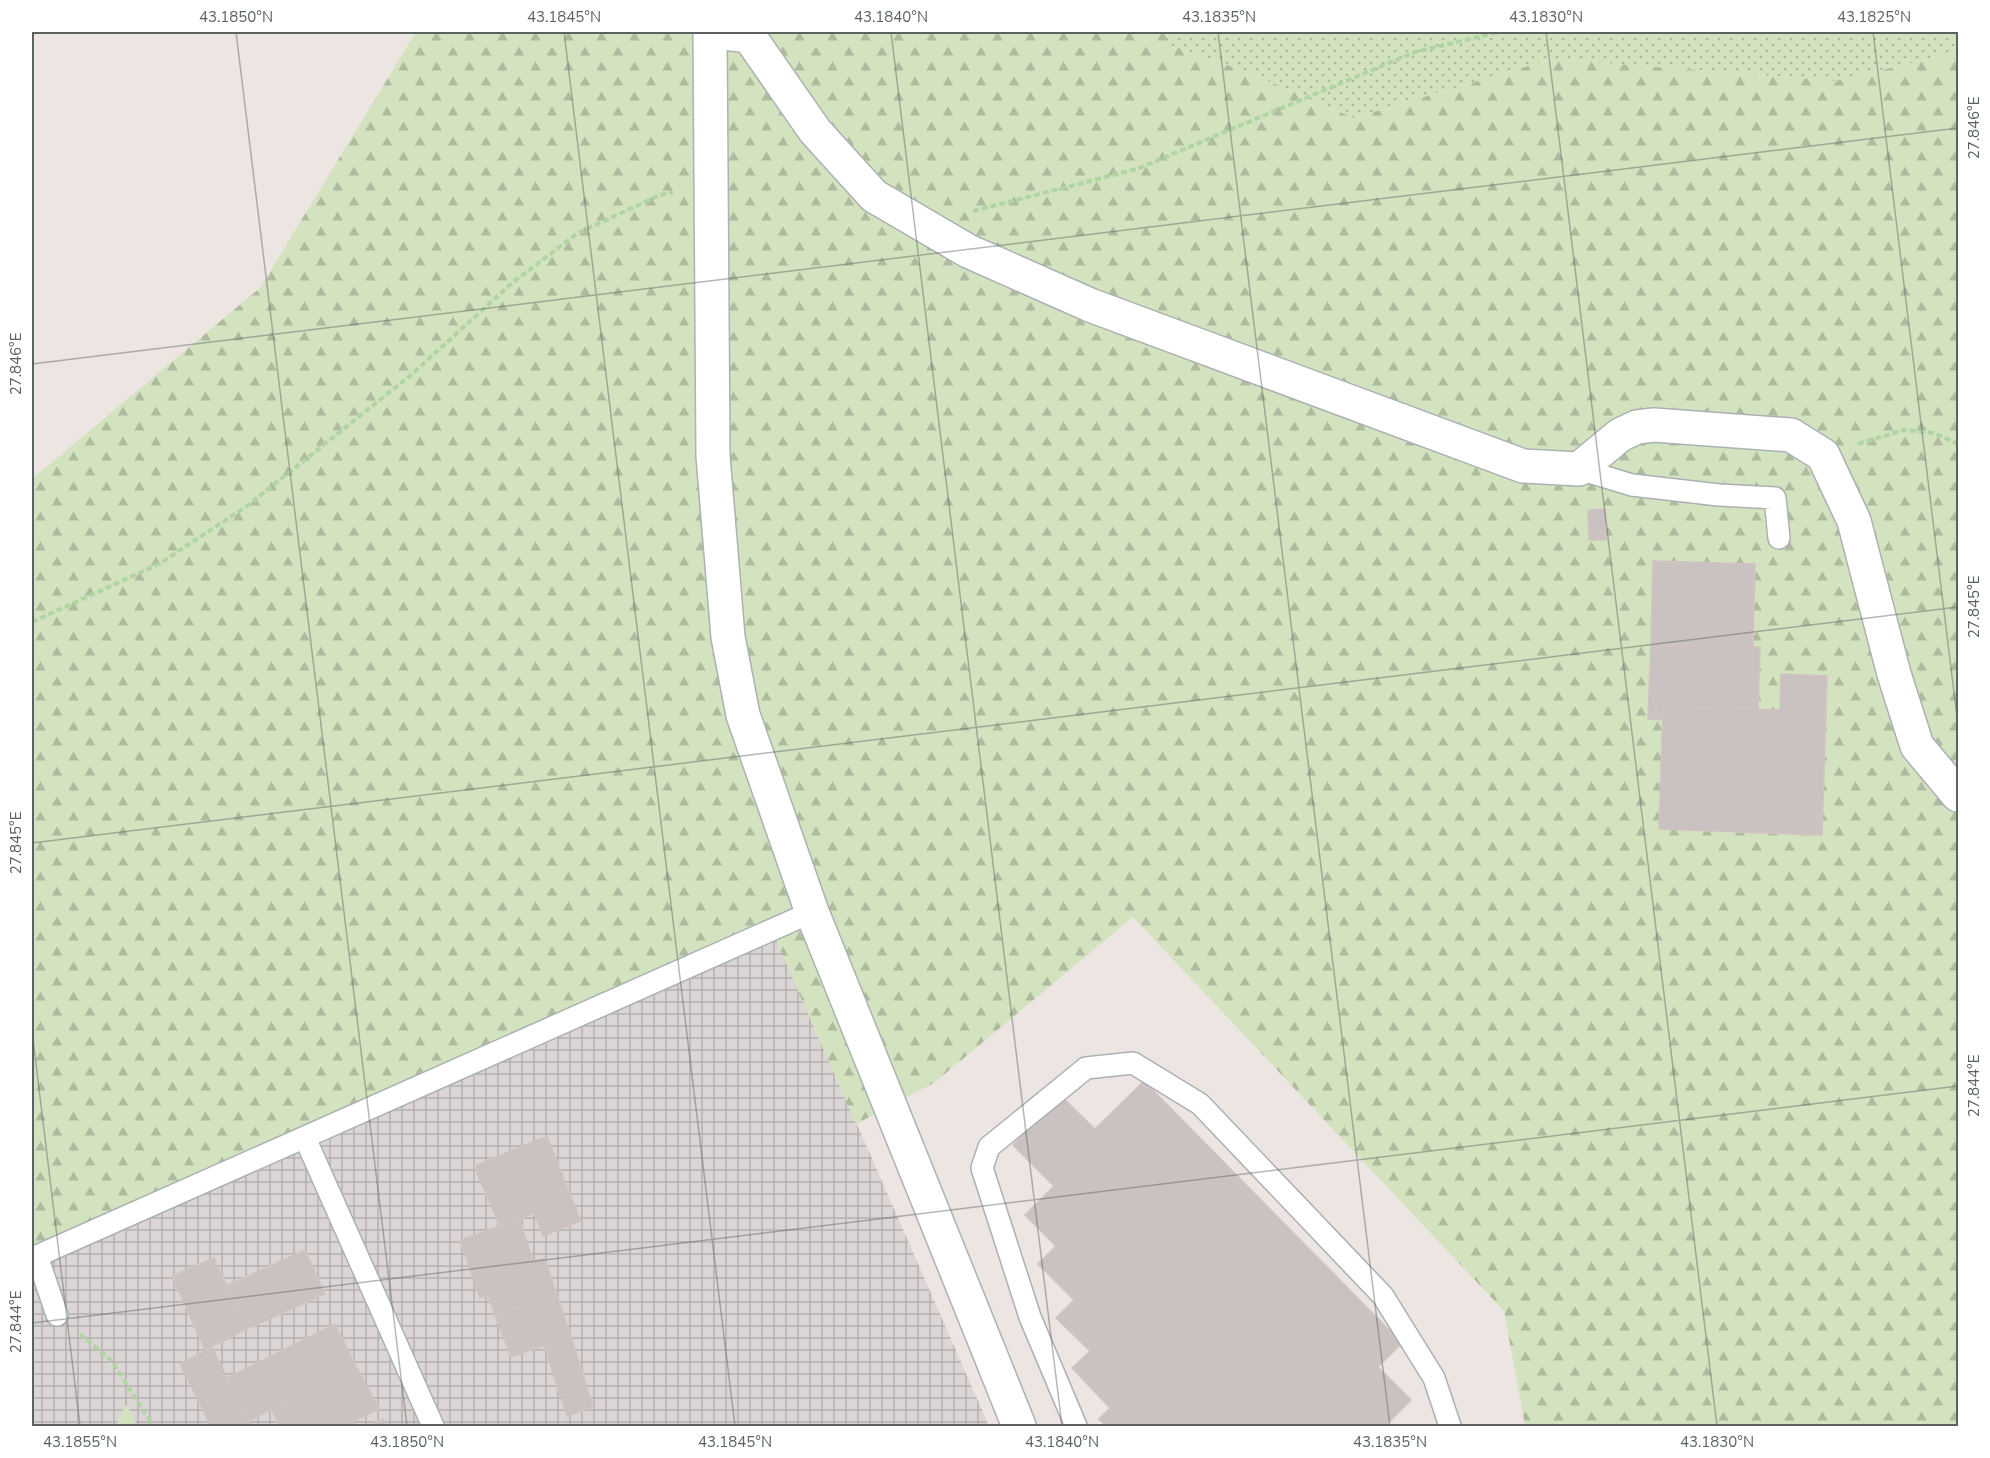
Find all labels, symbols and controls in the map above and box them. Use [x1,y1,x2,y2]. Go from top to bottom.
text: 43.1850°N [199,7,273,27]
text: 43.1845°N [527,7,601,27]
text: 43.1840°N [854,7,928,27]
text: 43.1835°N [1182,7,1256,27]
text: 43.1830°N [1509,7,1583,27]
text: 43.1825°N [1837,7,1911,27]
text: 27.846°E [1964,97,1984,159]
text: 27.846°E [6,333,26,395]
text: 27.845°E [1964,576,1984,638]
text: 27.845°E [6,812,26,874]
text: 27.844°E [1964,1055,1984,1117]
text: 27.844°E [6,1291,26,1353]
text: 43.1855°N [43,1432,117,1452]
text: 43.1850°N [370,1432,444,1452]
text: 43.1845°N [698,1432,772,1452]
text: 43.1840°N [1025,1432,1099,1452]
text: 43.1835°N [1353,1432,1427,1452]
text: 43.1830°N [1680,1432,1754,1452]

